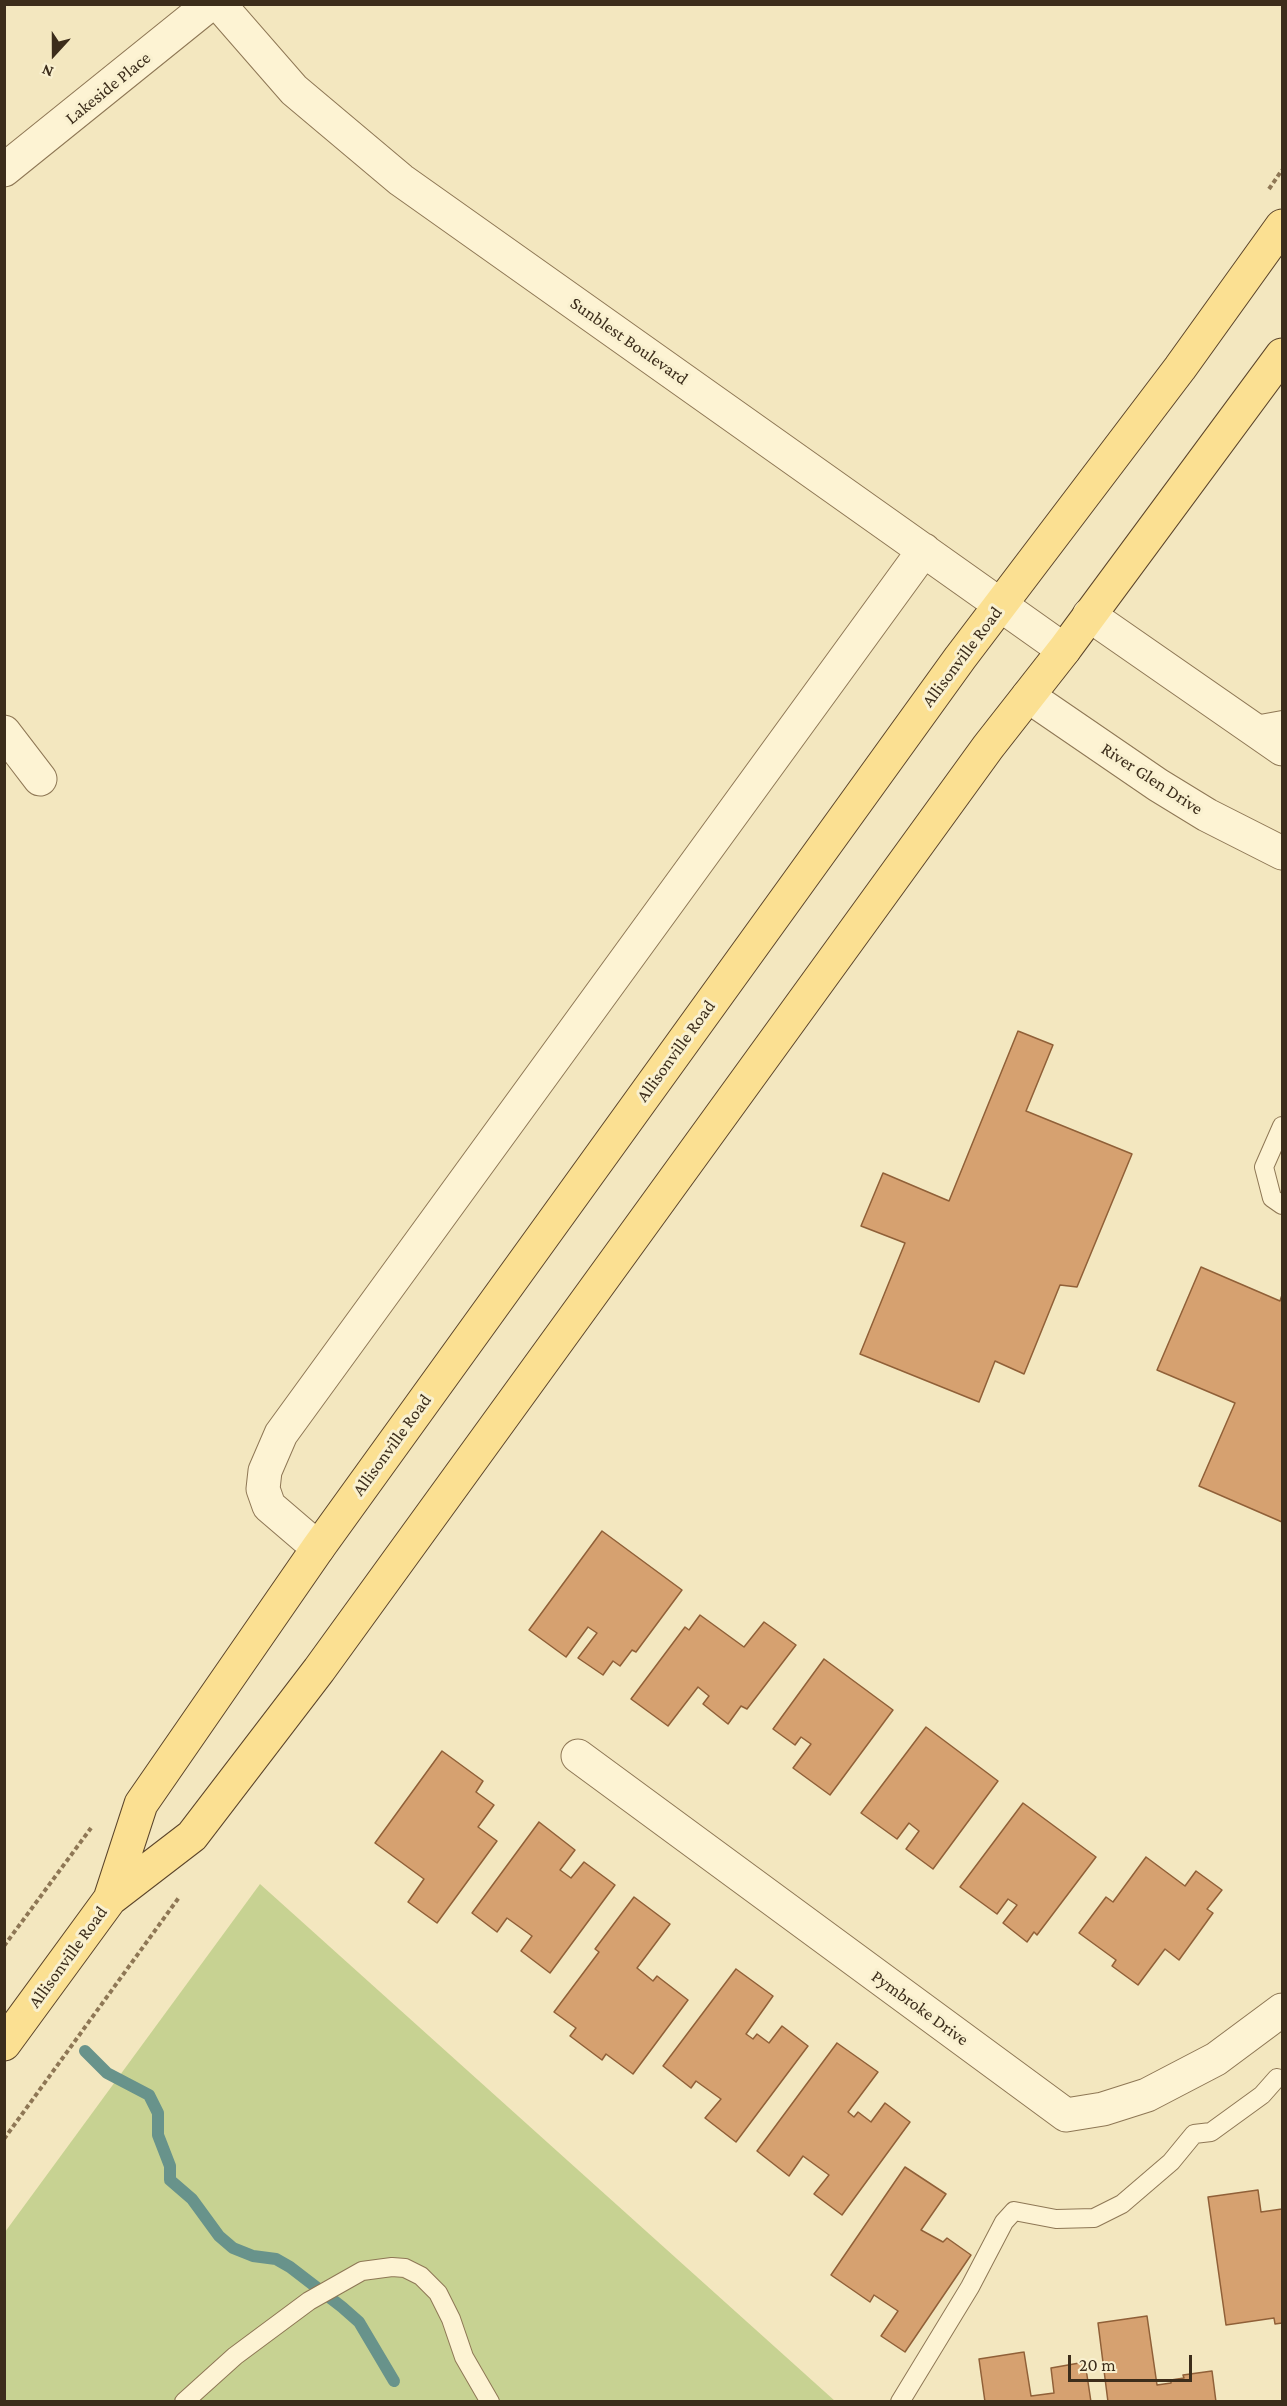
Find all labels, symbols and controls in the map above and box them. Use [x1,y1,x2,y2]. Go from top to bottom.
north arrow [24,24,84,84]
street label: Lakeside Place [61,47,155,129]
text: N [39,61,56,81]
street label: Sunblest Boulevard [566,292,692,390]
street label: Allisonville Road [917,602,1007,712]
street label: River Glen Drive [1097,738,1207,820]
street label: Allisonville Road [632,996,720,1106]
street label: Allisonville Road [348,1390,436,1500]
street label: Allisonville Road [24,1902,112,2012]
street label: Pymbroke Drive [867,1965,973,2051]
scale bar [1071,2343,1196,2381]
text: 20 m [1079,2355,1116,2375]

